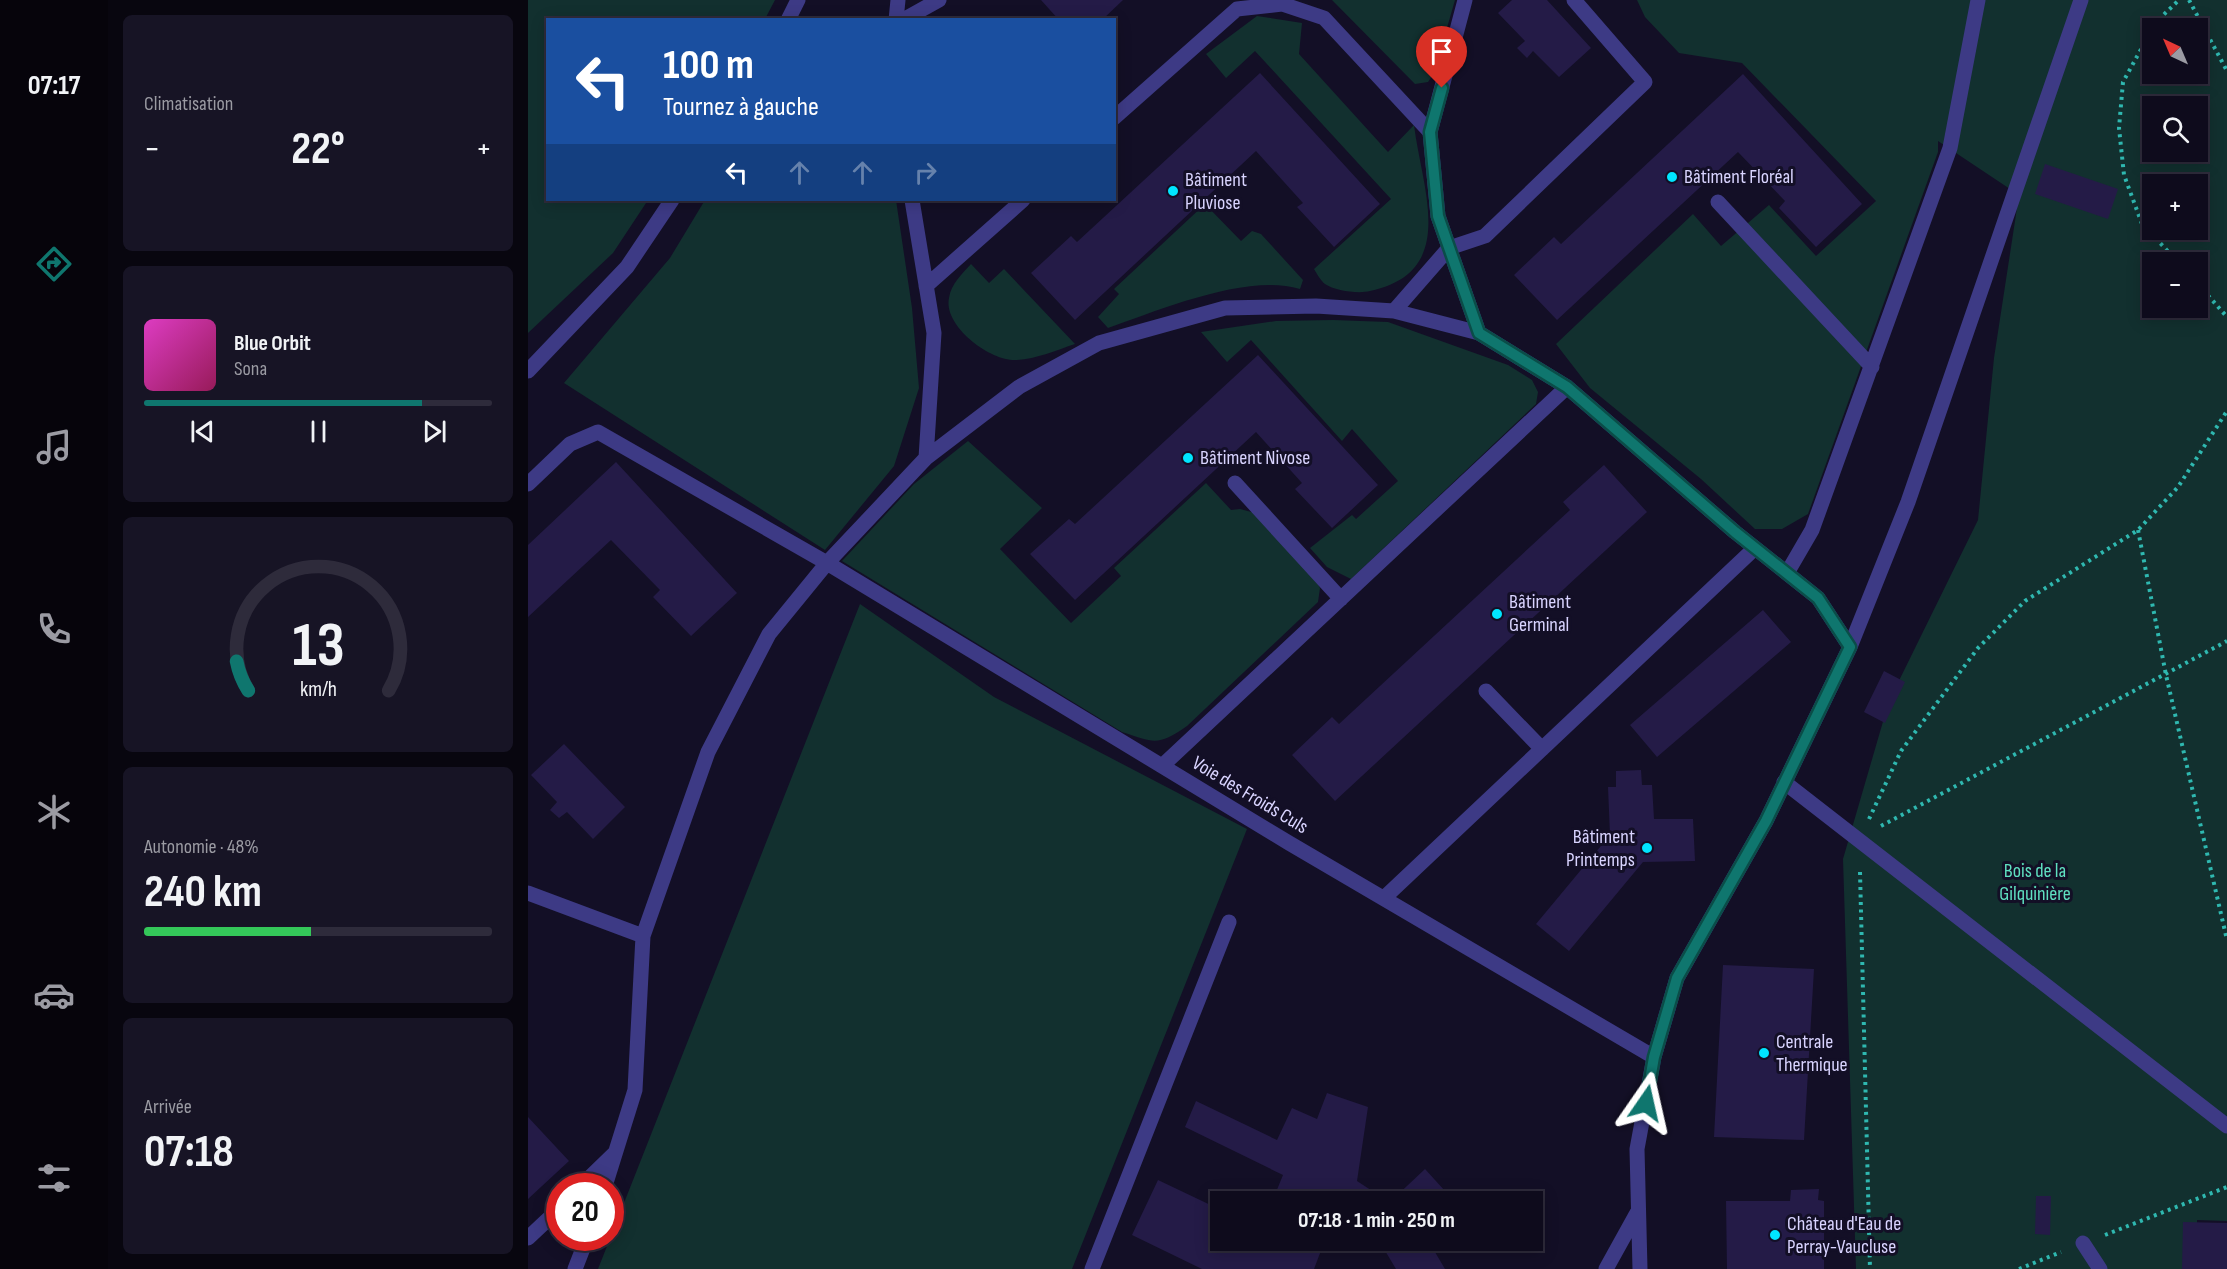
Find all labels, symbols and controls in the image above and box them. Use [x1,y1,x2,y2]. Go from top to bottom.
north arrow [2142,18,2208,84]
map controls [2142,18,2208,318]
pin [1416,26,1467,88]
icon: arrive [1425,35,1458,68]
text: 100 m [663,40,754,91]
icon: left [564,42,642,120]
text: 07:17 [28,70,80,102]
text: Tournez à gauche [663,91,819,123]
text: Climatisation [144,92,233,116]
button: search [2142,96,2208,162]
text: 22° [291,122,345,177]
text: − [144,129,160,169]
text: + [476,129,492,169]
icon: left [720,156,753,189]
icon: ahead [783,156,816,189]
icon: ahead [846,156,879,189]
icon: right [909,156,942,189]
place label: Bâtiment Floréal [1684,165,1794,189]
place label: Bâtiment Pluviose [1185,168,1247,215]
marker: Bâtiment Floréal [1665,170,1679,184]
button: + [2142,174,2208,240]
marker: Bâtiment Pluviose [1166,184,1180,198]
icon: directions [33,243,75,285]
button: − [2142,252,2208,318]
text: Blue Orbit [234,330,311,357]
text: Sona [234,357,267,381]
icon: previous [186,415,219,448]
icon: pause [302,415,335,448]
icon: next [418,415,451,448]
icon: music [33,426,75,468]
place label: Bâtiment Nivose [1200,446,1310,470]
marker: Bâtiment Nivose [1181,451,1195,465]
place label: Bâtiment Germinal [1509,590,1571,637]
marker: Bâtiment Germinal [1490,607,1504,621]
icon: phone [33,608,75,650]
text: 13 [292,610,344,685]
text: km/h [299,678,337,703]
street label: Voie des Froids Culs [1188,751,1312,839]
icon: climate [33,791,75,833]
place label: Bâtiment Printemps [1566,825,1635,872]
text: Autonomie · 48% [144,835,259,859]
marker: Bâtiment Printemps [1640,841,1654,855]
park label: Bois de la Gilquinière [1999,859,2071,906]
text: 240 km [144,865,262,920]
icon: car [33,974,75,1016]
place label: Centrale Thermique [1776,1030,1848,1077]
marker: Centrale Thermique [1757,1046,1771,1060]
position arrow [1614,1071,1678,1135]
text: Arrivée [144,1095,192,1119]
text: 07:18 [144,1125,234,1180]
icon: filters [33,1157,75,1199]
speed limit sign: 20 [546,1173,624,1251]
text: 07:18 · 1 min · 250 m [1298,1207,1455,1234]
place label: Château d'Eau de Perray-Vaucluse [1787,1212,1901,1259]
marker: Château d'Eau de Perray-Vaucluse [1768,1228,1782,1242]

